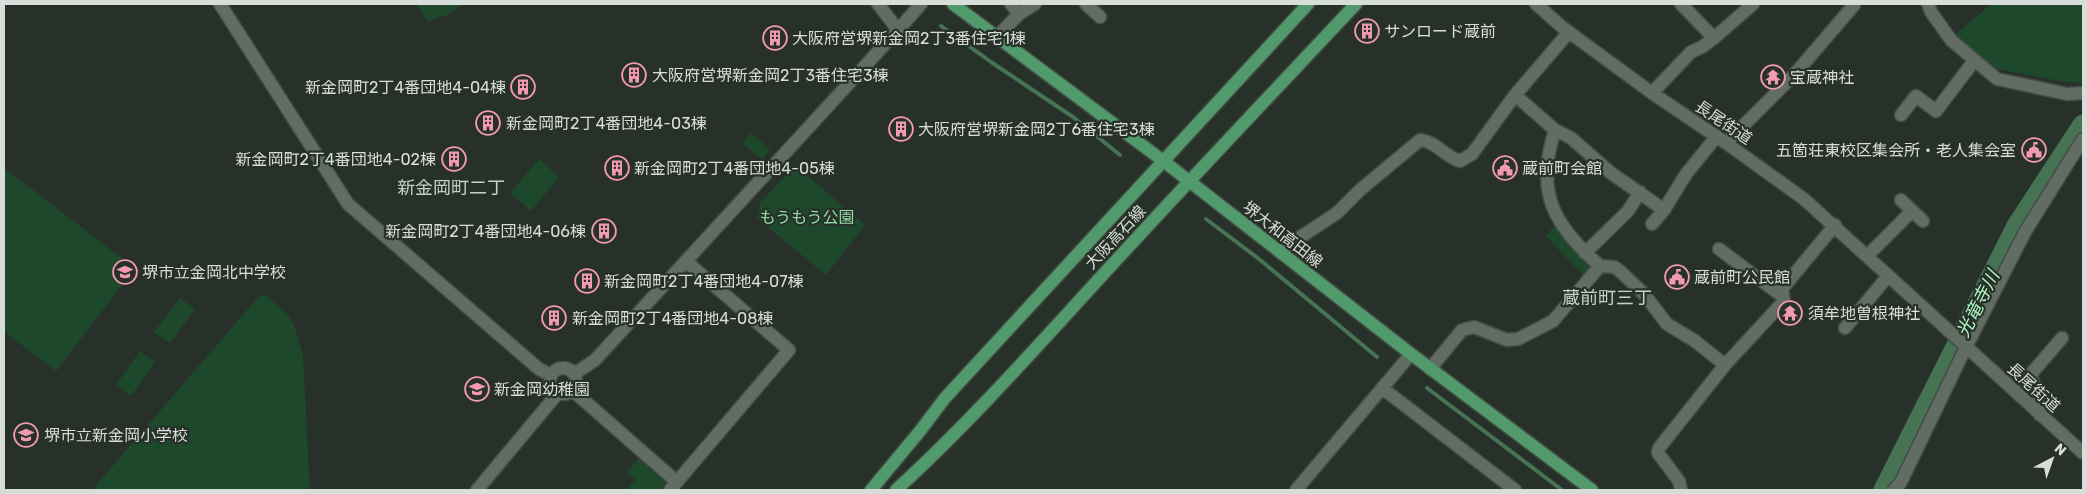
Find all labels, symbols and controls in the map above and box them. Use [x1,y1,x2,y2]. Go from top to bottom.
building icon: サンロード蔵前 [1354,18,1380,44]
place label: サンロード蔵前 [1384,22,1496,41]
building icon: 大阪府営堺新金岡2丁3番住宅1棟 [762,25,788,51]
place label: 大阪府営堺新金岡2丁3番住宅1棟 [792,29,1026,48]
building icon: 大阪府営堺新金岡2丁3番住宅3棟 [621,62,647,88]
temple icon: 宝蔵神社 [1760,64,1786,90]
place label: 大阪府営堺新金岡2丁3番住宅3棟 [652,66,889,85]
place label: 宝蔵神社 [1790,68,1854,87]
building icon: 新金岡町2丁4番団地4-04棟 [510,74,536,100]
place label: 新金岡町2丁4番団地4-04棟 [305,78,506,97]
street label: 長尾街道 [1692,97,1756,148]
building icon: 新金岡町2丁4番団地4-03棟 [475,110,501,136]
place label: 新金岡町2丁4番団地4-03棟 [506,114,707,133]
building icon: 大阪府営堺新金岡2丁6番住宅3棟 [888,116,914,142]
place label: 大阪府営堺新金岡2丁6番住宅3棟 [918,120,1155,139]
public building icon: 五箇荘東校区集会所・老人集会室 [2021,137,2047,163]
place label: 五箇荘東校区集会所・老人集会室 [1776,141,2016,160]
building icon: 新金岡町2丁4番団地4-02棟 [441,146,467,172]
place label: 新金岡町2丁4番団地4-02棟 [235,150,436,169]
building icon: 新金岡町2丁4番団地4-05棟 [604,155,630,181]
public building icon: 蔵前町会館 [1492,155,1518,181]
place label: 新金岡町2丁4番団地4-05棟 [634,159,835,178]
place label: 蔵前町会館 [1522,159,1602,178]
district label: 新金岡町二丁 [397,177,505,199]
street label: 堺大和高田線 [1239,197,1326,271]
street label: 大阪高石線 [1081,202,1150,273]
park label: もうもう公園 [759,208,855,227]
building icon: 新金岡町2丁4番団地4-06棟 [591,218,617,244]
place label: 新金岡町2丁4番団地4-06棟 [385,222,586,241]
school or university icon: 堺市立金岡北中学校 [112,259,138,285]
place label: 堺市立金岡北中学校 [142,263,286,282]
public building icon: 蔵前町公民館 [1664,264,1690,290]
water label: 光竜寺川 [1952,265,2005,341]
building icon: 新金岡町2丁4番団地4-07棟 [574,268,600,294]
place label: 蔵前町公民館 [1694,268,1790,287]
place label: 新金岡町2丁4番団地4-07棟 [604,272,803,291]
district label: 蔵前町三丁 [1562,287,1652,309]
temple icon: 須牟地曽根神社 [1777,300,1803,326]
place label: 須牟地曽根神社 [1808,304,1920,323]
building icon: 新金岡町2丁4番団地4-08棟 [541,305,567,331]
place label: 新金岡町2丁4番団地4-08棟 [572,309,773,328]
street label: 長尾街道 [2004,359,2064,416]
school or university icon: 新金岡幼稚園 [464,376,490,402]
place label: 新金岡幼稚園 [494,380,590,399]
school or university icon: 堺市立新金岡小学校 [13,422,39,448]
place label: 堺市立新金岡小学校 [44,426,188,445]
north arrow [2027,434,2077,484]
text: N [2051,440,2070,459]

